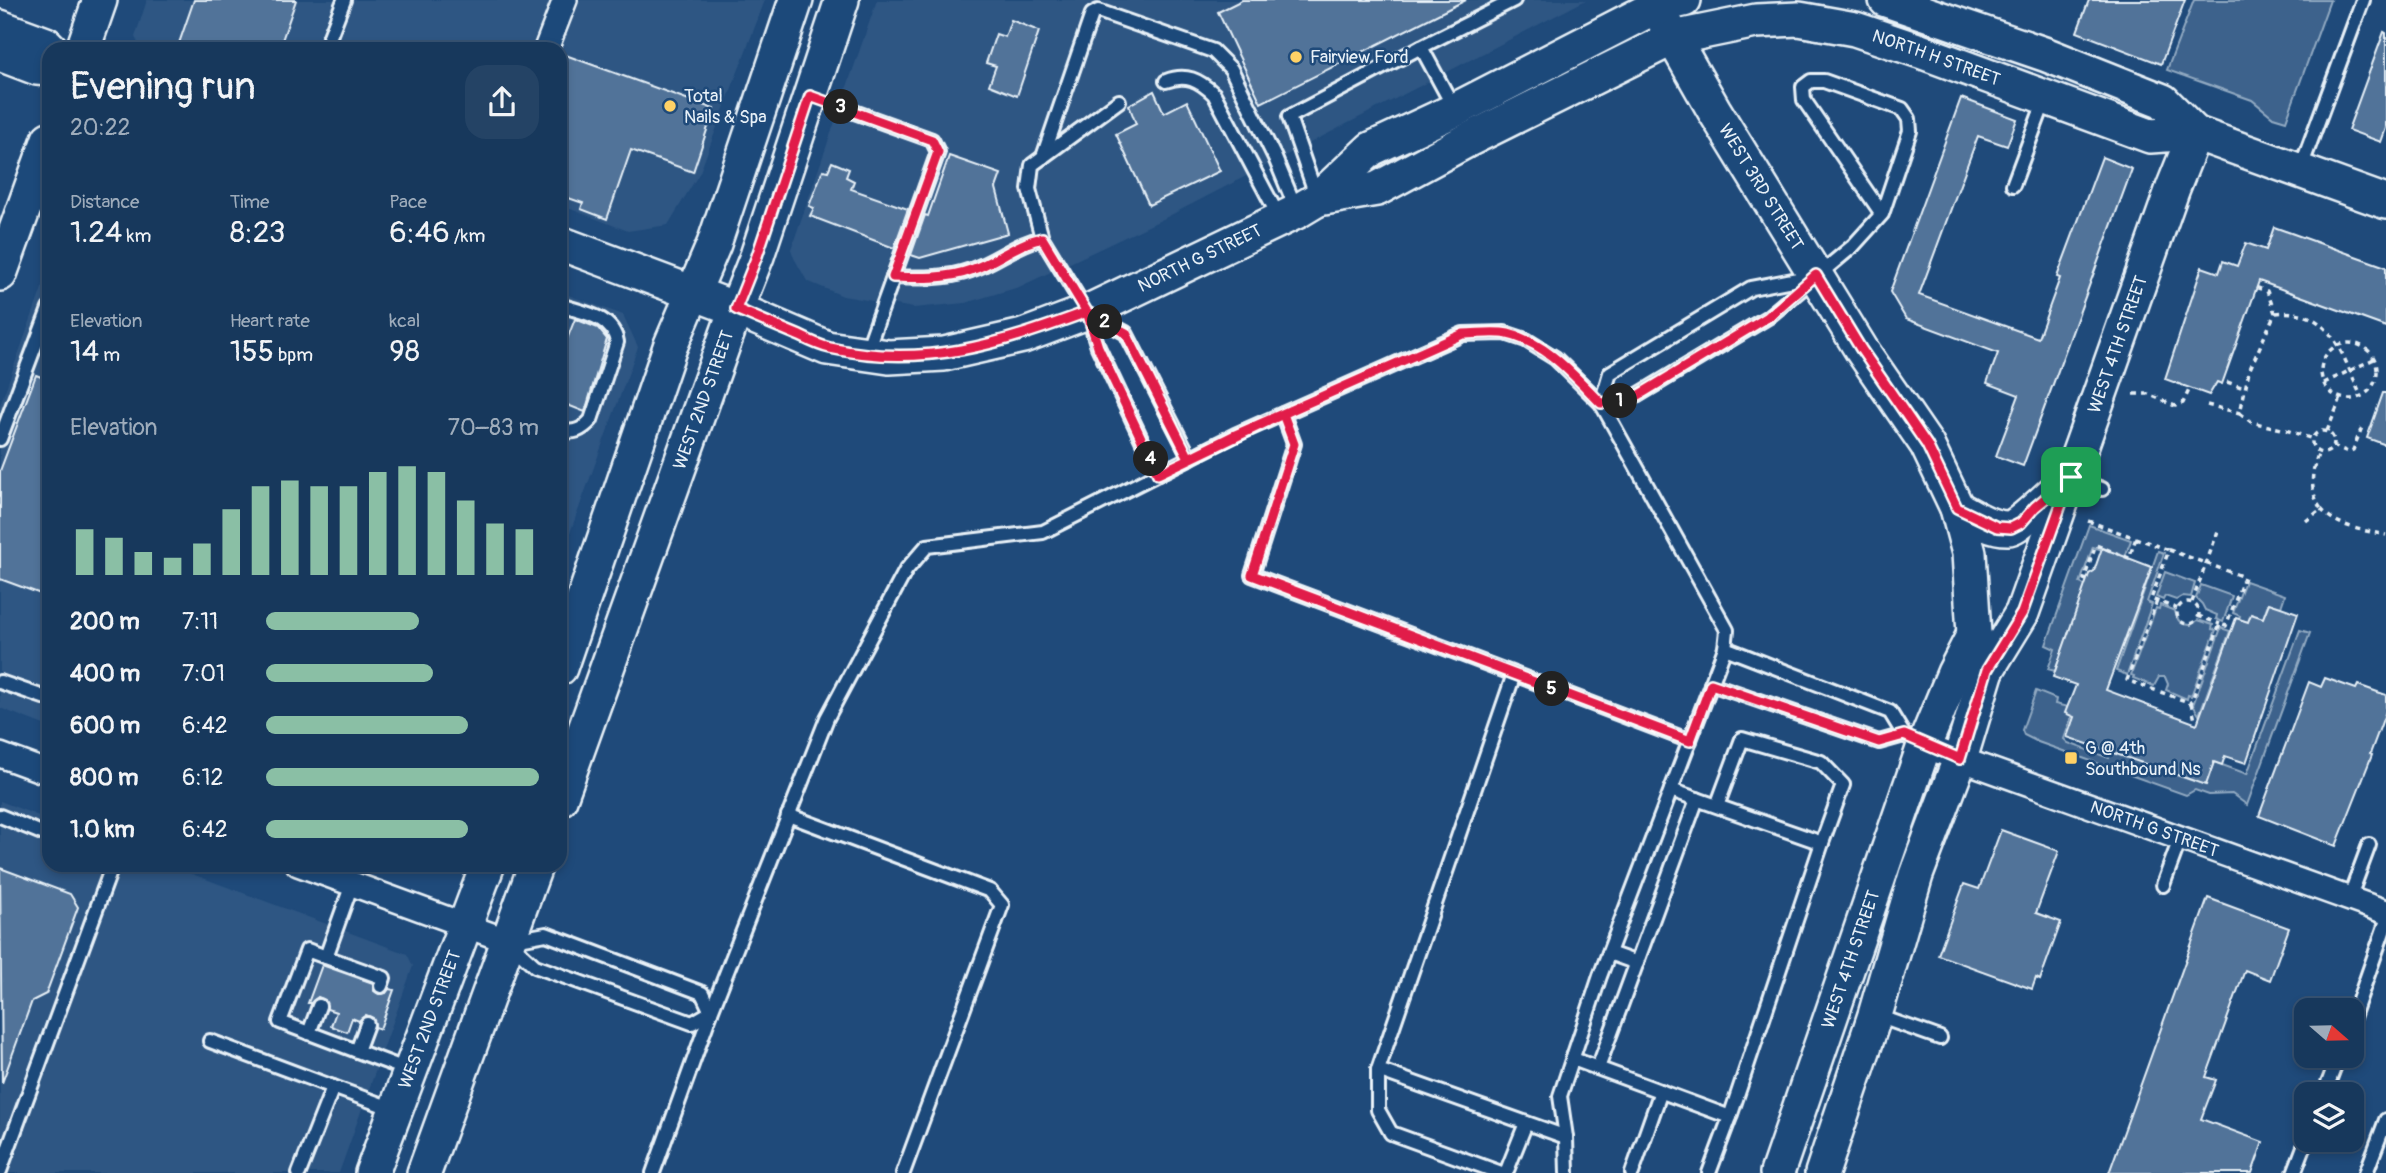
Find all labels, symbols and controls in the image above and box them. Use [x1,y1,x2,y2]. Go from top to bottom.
street label: NORTH H STREET [1869,25,2003,92]
place label: Fairview Ford [1310,46,1408,69]
marker: Fairview Ford [1288,49,1304,65]
text: Evening run [70,63,256,111]
button: share [465,65,539,139]
place label: Total Nails & Spa [684,85,767,129]
pin: 3 [824,90,858,124]
text: 3 [835,94,846,118]
marker: Total Nails & Spa [662,98,678,114]
text: 20:22 [70,113,130,142]
street label: WEST 3RD STREET [1713,120,1809,255]
text: Distance [70,190,139,214]
text: Time [230,190,269,214]
text: Pace [389,190,427,214]
text: 1.24 [70,214,122,251]
text: 8:23 [230,214,285,251]
text: 6:46 [389,214,450,251]
street label: NORTH G STREET [1134,219,1266,298]
text: km [122,224,151,248]
text: /km [450,224,485,248]
street label: WEST 4TH STREET [2083,273,2153,416]
pin: 2 [1088,304,1122,340]
text: Elevation [70,309,142,333]
text: Heart rate [230,309,310,333]
text: kcal [389,309,420,333]
text: 2 [1099,309,1110,333]
street label: WEST 2ND STREET [668,327,739,473]
text: 14 [70,333,99,370]
text: 155 [230,333,274,370]
text: 98 [389,333,420,370]
text: m [99,343,120,367]
text: bpm [274,343,313,367]
pin: 1 [1602,384,1638,418]
text: 1 [1616,388,1623,412]
text: Elevation [70,413,158,442]
text: 70–83 m [448,413,539,442]
pin: 4 [1134,442,1168,476]
text: 4 [1145,446,1156,470]
pin [2041,447,2101,507]
icon: arrive [2052,458,2090,496]
text: 200 m [70,607,140,636]
text: 7:11 [182,607,218,636]
text: 400 m [70,659,140,688]
text: 7:01 [182,659,225,688]
pin: 5 [1534,672,1570,706]
text: 5 [1546,676,1557,700]
text: 600 m [70,711,140,740]
text: 6:42 [182,711,228,740]
place label: G @ 4th Southbound Ns [2085,737,2201,781]
marker: G @ 4th Southbound Ns [2063,750,2079,766]
text: 800 m [70,763,138,792]
text: 6:12 [182,763,223,792]
street label: NORTH G STREET [2087,796,2222,863]
text: 1.0 km [70,815,135,844]
text: 6:42 [182,815,228,844]
street label: WEST 4TH STREET [1817,887,1885,1032]
street label: WEST 2ND STREET [394,947,467,1092]
north arrow [2294,998,2364,1068]
map controls [2294,998,2364,1152]
button: layers [2294,1082,2364,1152]

